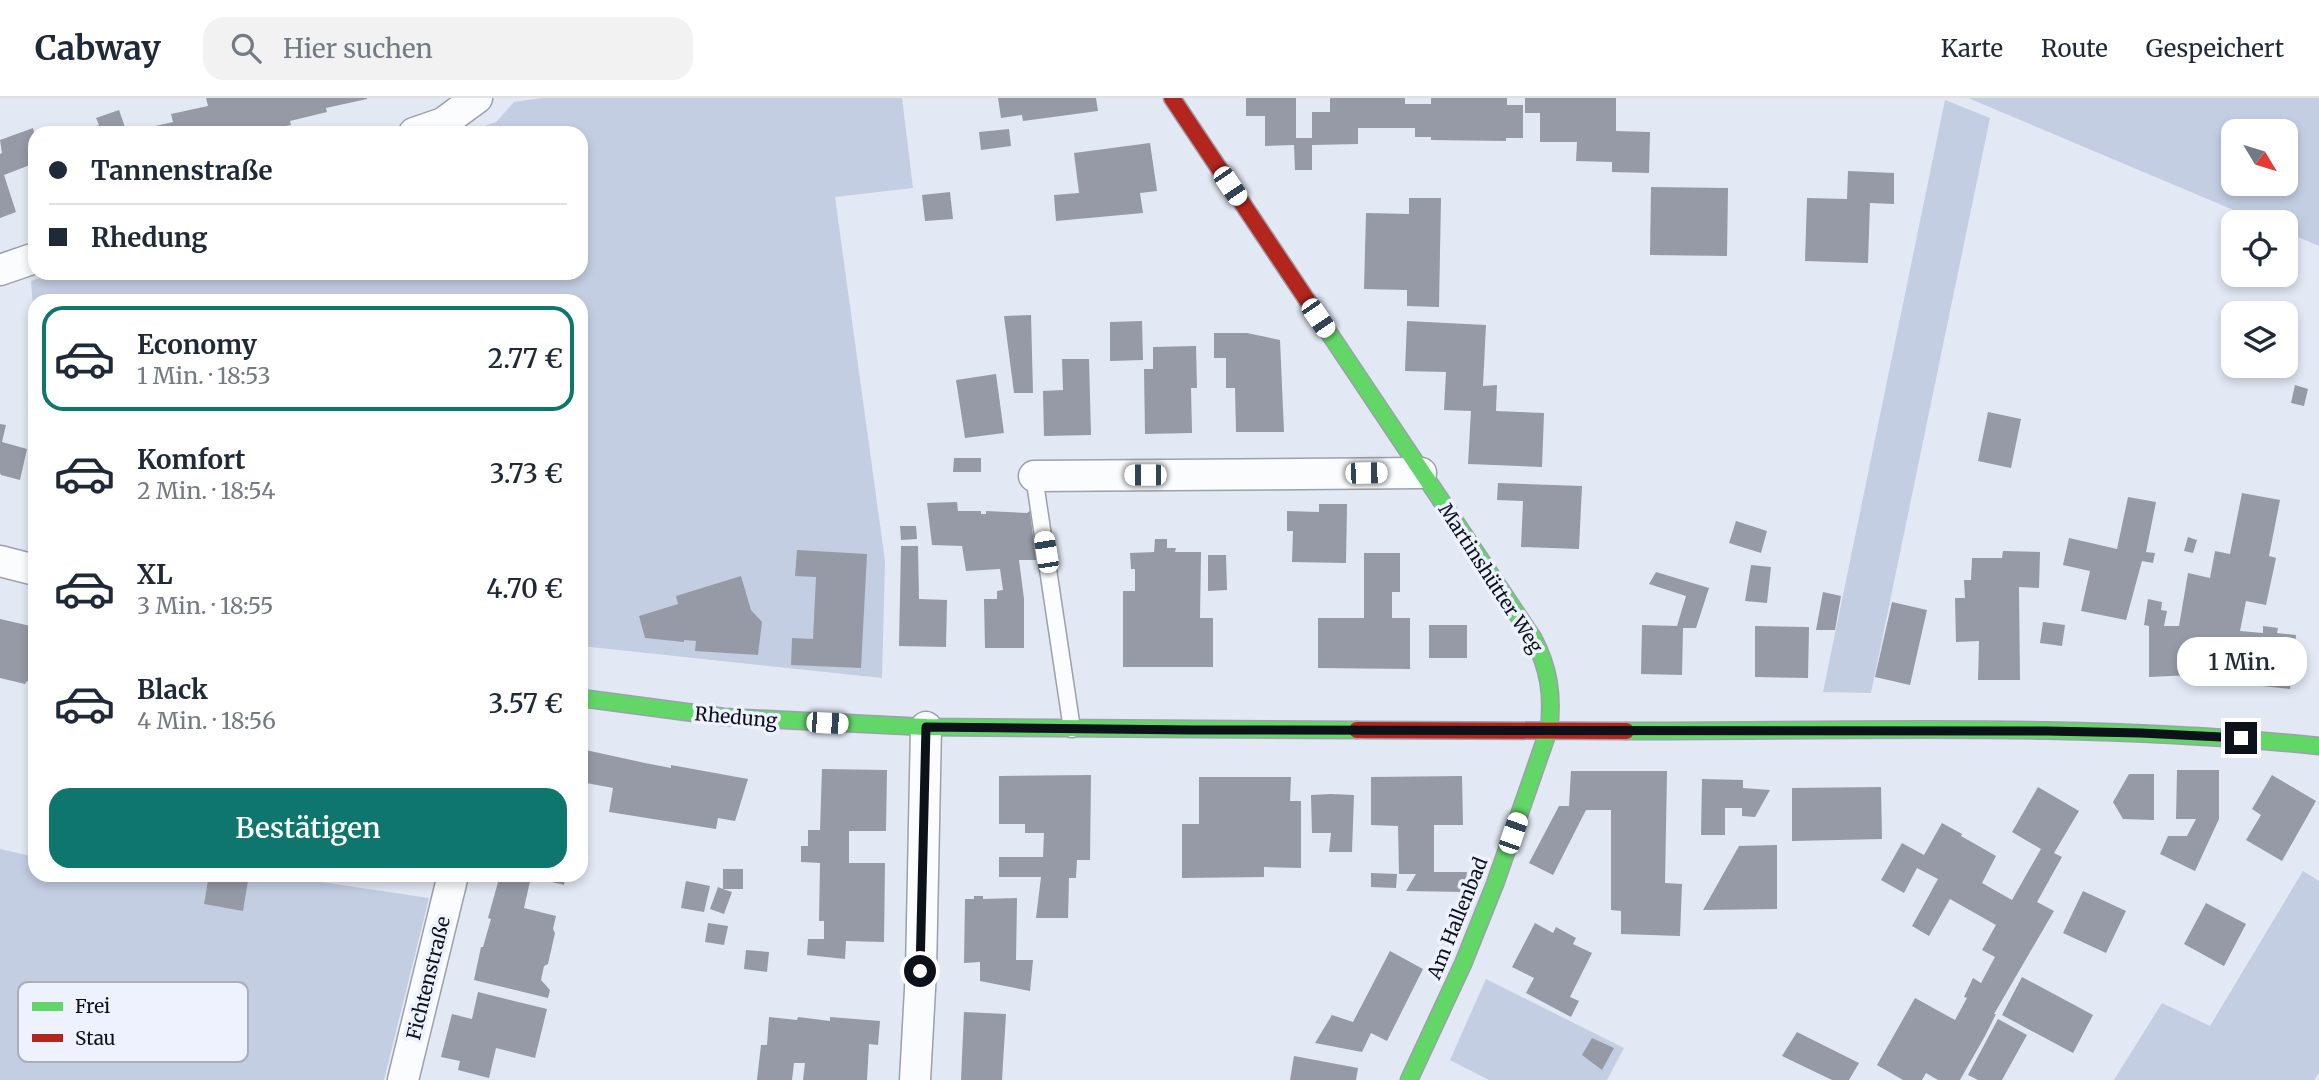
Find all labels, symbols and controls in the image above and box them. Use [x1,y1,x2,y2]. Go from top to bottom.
search box [203,17,693,80]
text: Cabway [35,28,161,69]
icon: search [227,29,265,67]
text: Hier suchen [283,32,433,65]
text: Karte [1941,33,2003,64]
text: Route [2041,33,2108,64]
text: Gespeichert [2146,33,2284,64]
north arrow [2221,119,2298,196]
map controls [2221,119,2298,378]
text: Tannenstraße [91,154,273,187]
car [1210,163,1251,209]
button: locate [2221,210,2298,287]
text: Rhedung [91,221,208,254]
car [1298,295,1339,341]
button: layers [2221,301,2298,378]
icon: car [53,327,116,390]
text: Economy [137,328,257,361]
text: 2.77 € [488,342,563,375]
text: 1 Min. · 18:53 [137,361,271,390]
icon: car [53,442,116,505]
text: Komfort [137,443,246,476]
text: 3.73 € [490,457,563,490]
car [1345,462,1388,484]
car [1125,465,1167,486]
text: 2 Min. · 18:54 [137,476,276,505]
street label: Martinshütter Weg [1434,499,1549,658]
car [1033,530,1060,574]
icon: car [53,557,116,620]
text: XL [137,558,173,591]
text: 4.70 € [486,572,563,605]
text: 3 Min. · 18:55 [137,591,273,620]
callout: 1 Min. [2176,636,2306,686]
text: 1 Min. [2208,647,2276,676]
icon: car [53,672,116,735]
text: Black [137,673,208,706]
text: 3.57 € [489,687,563,720]
street label: Rhedung [694,701,779,733]
text: 4 Min. · 18:56 [137,706,276,735]
car [806,711,849,735]
route end [2225,722,2257,754]
button: Bestätigen [49,788,567,868]
car [1497,810,1530,856]
street label: Am Hallenbad [1421,853,1492,983]
street label: Fichtenstraße [401,914,455,1042]
route start [904,955,936,987]
legend [18,982,248,1062]
text: Frei [75,994,110,1018]
text: Stau [75,1026,116,1050]

